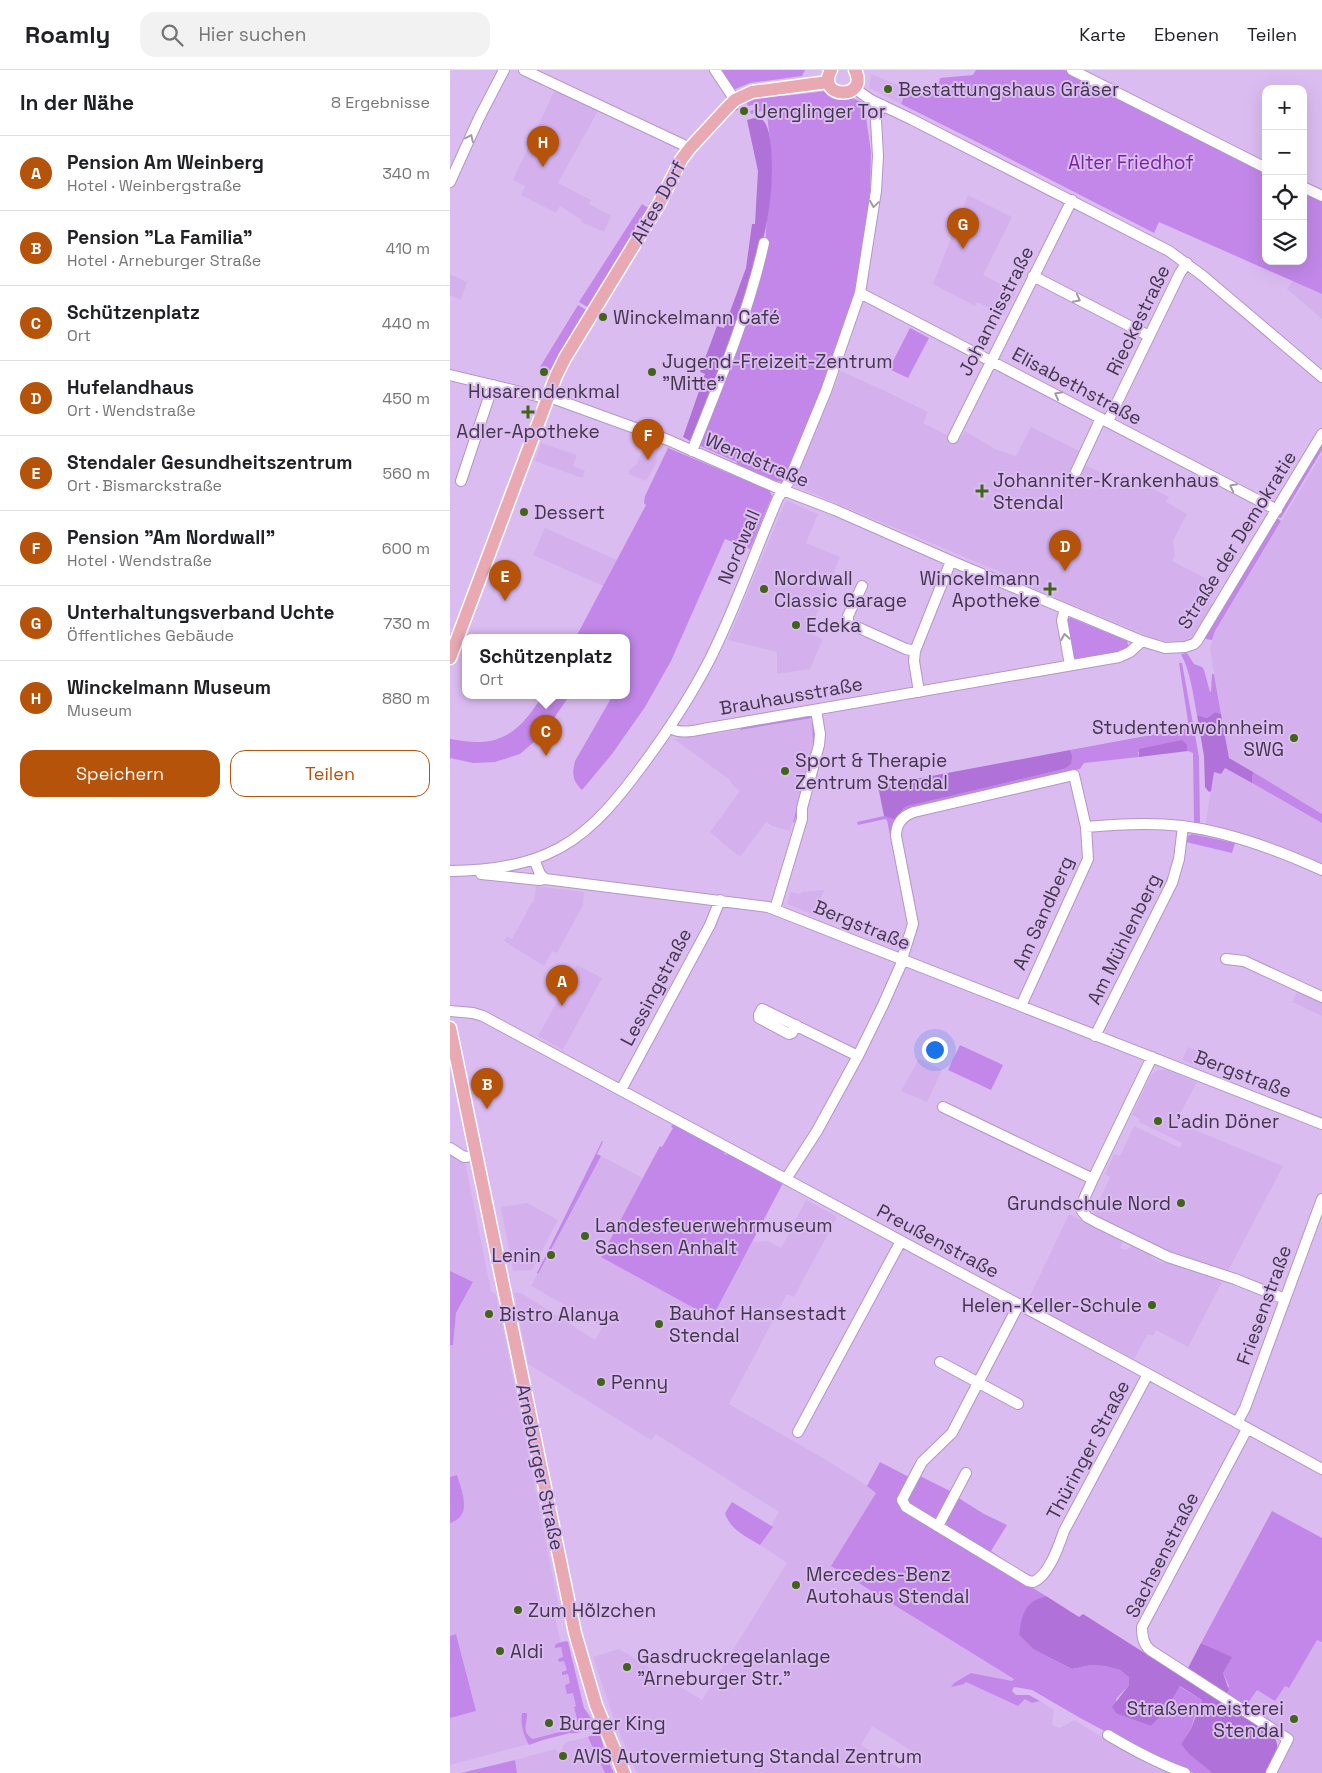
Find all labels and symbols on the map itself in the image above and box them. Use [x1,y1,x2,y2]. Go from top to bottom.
place label: Bestattungshaus Gräser [898,77,1119,102]
marker: Bestattungshaus Gräser [882,83,894,95]
place label: Uenglinger Tor [754,99,886,124]
marker: Uenglinger Tor [738,105,750,117]
pin: H [527,126,559,167]
one-way arrow [464,134,475,143]
park label: Alter Friedhof [1068,150,1194,175]
street label: Altes Dorf [625,156,691,248]
one-way arrow [869,200,880,208]
pin: G [947,208,979,249]
street label: Johannisstraße [953,242,1039,380]
street label: Rieckestraße [1101,261,1175,379]
one-way arrow [1071,293,1080,303]
place label: Winckelmann Café [613,305,780,330]
marker: Winckelmann Café [597,311,609,323]
street label: Elisabethstraße [1008,341,1146,431]
place label: Jugend-Freizeit-Zentrum "Mitte" [662,349,893,396]
marker: Husarendenkmal [538,366,550,378]
marker: Jugend-Freizeit-Zentrum "Mitte" [646,366,658,378]
place label: Husarendenkmal [468,379,620,404]
one-way arrow [1054,391,1063,401]
marker: Adler-Apotheke [522,406,534,418]
place label: Adler-Apotheke [456,419,600,444]
pin: F [632,419,664,460]
street label: Wendstraße [701,427,813,493]
street label: Straße der Demokratie [1172,446,1302,634]
place label: Johanniter-Krankenhaus Stendal [993,468,1219,515]
one-way arrow [1230,483,1239,493]
marker: Johanniter-Krankenhaus Stendal [975,484,989,498]
place label: Dessert [534,500,605,525]
marker: Dessert [518,506,530,518]
street label: Nordwall [712,506,766,588]
pin: D [1049,530,1081,571]
pin: E [489,560,521,601]
place label: Nordwall Classic Garage [774,566,907,613]
place label: Winckelmann Apotheke [920,566,1040,613]
marker: Nordwall Classic Garage [758,583,770,595]
marker: Winckelmann Apotheke [1044,583,1056,595]
place label: Edeka [806,613,861,638]
marker: Edeka [790,619,802,631]
one-way arrow [1061,633,1071,641]
street label: Brauhausstraße [717,671,865,721]
pin: C [530,715,562,756]
place label: Studentenwohnheim SWG [1092,715,1284,762]
marker: Studentenwohnheim SWG [1288,732,1300,744]
place label: Sport & Therapie Zentrum Stendal [795,748,948,795]
marker: Sport & Therapie Zentrum Stendal [779,765,791,777]
street label: Am Sandberg [1007,852,1079,974]
street label: Am Mühlenberg [1081,869,1167,1009]
street label: Bergstraße [810,894,914,956]
street label: Lessingstraße [615,924,697,1050]
pin: A [546,965,578,1006]
your location [922,1037,948,1063]
street label: Bergstraße [1191,1044,1295,1104]
pin: B [471,1068,503,1109]
place label: L'adin Döner [1168,1109,1279,1134]
marker: L'adin Döner [1152,1115,1164,1127]
place label: Grundschule Nord [1007,1191,1171,1216]
marker: Grundschule Nord [1175,1197,1187,1209]
street label: Preußenstraße [872,1198,1004,1284]
place label: Landesfeuerwehrmuseum Sachsen Anhalt [595,1213,833,1260]
marker: Landesfeuerwehrmuseum Sachsen Anhalt [579,1230,591,1242]
street label: Friesenstraße [1231,1242,1297,1368]
place label: Lenin [491,1243,541,1268]
marker: Lenin [545,1249,557,1261]
place label: Helen-Keller-Schule [962,1293,1142,1318]
marker: Helen-Keller-Schule [1146,1299,1158,1311]
place label: Bauhof Hansestadt Stendal [669,1301,847,1348]
place label: Bistro Alanya [499,1302,620,1327]
marker: Bistro Alanya [483,1308,495,1320]
marker: Bauhof Hansestadt Stendal [653,1318,665,1330]
place label: Penny [611,1370,668,1395]
marker: Penny [595,1376,607,1388]
street label: Thüringer Straße [1041,1376,1135,1524]
street label: Arneburger Straße [510,1381,570,1553]
street label: Sachsenstraße [1120,1488,1204,1622]
place label: Mercedes-Benz Autohaus Stendal [806,1562,969,1609]
marker: Mercedes-Benz Autohaus Stendal [790,1579,802,1591]
place label: Zum Hõlzchen [528,1598,656,1623]
marker: Zum Hõlzchen [512,1604,524,1616]
place label: Aldi [510,1639,544,1664]
place label: Gasdruckregelanlage "Arneburger Str." [637,1644,831,1691]
marker: Aldi [494,1645,506,1657]
marker: Gasdruckregelanlage "Arneburger Str." [621,1661,633,1673]
place label: Straßenmeisterei Stendal [1127,1696,1284,1743]
place label: Burger King [559,1711,666,1736]
marker: Straßenmeisterei Stendal [1288,1713,1300,1725]
marker: Burger King [543,1717,555,1729]
place label: AVIS Autovermietung Standal Zentrum [573,1744,922,1769]
marker: AVIS Autovermietung Standal Zentrum [557,1750,569,1762]

